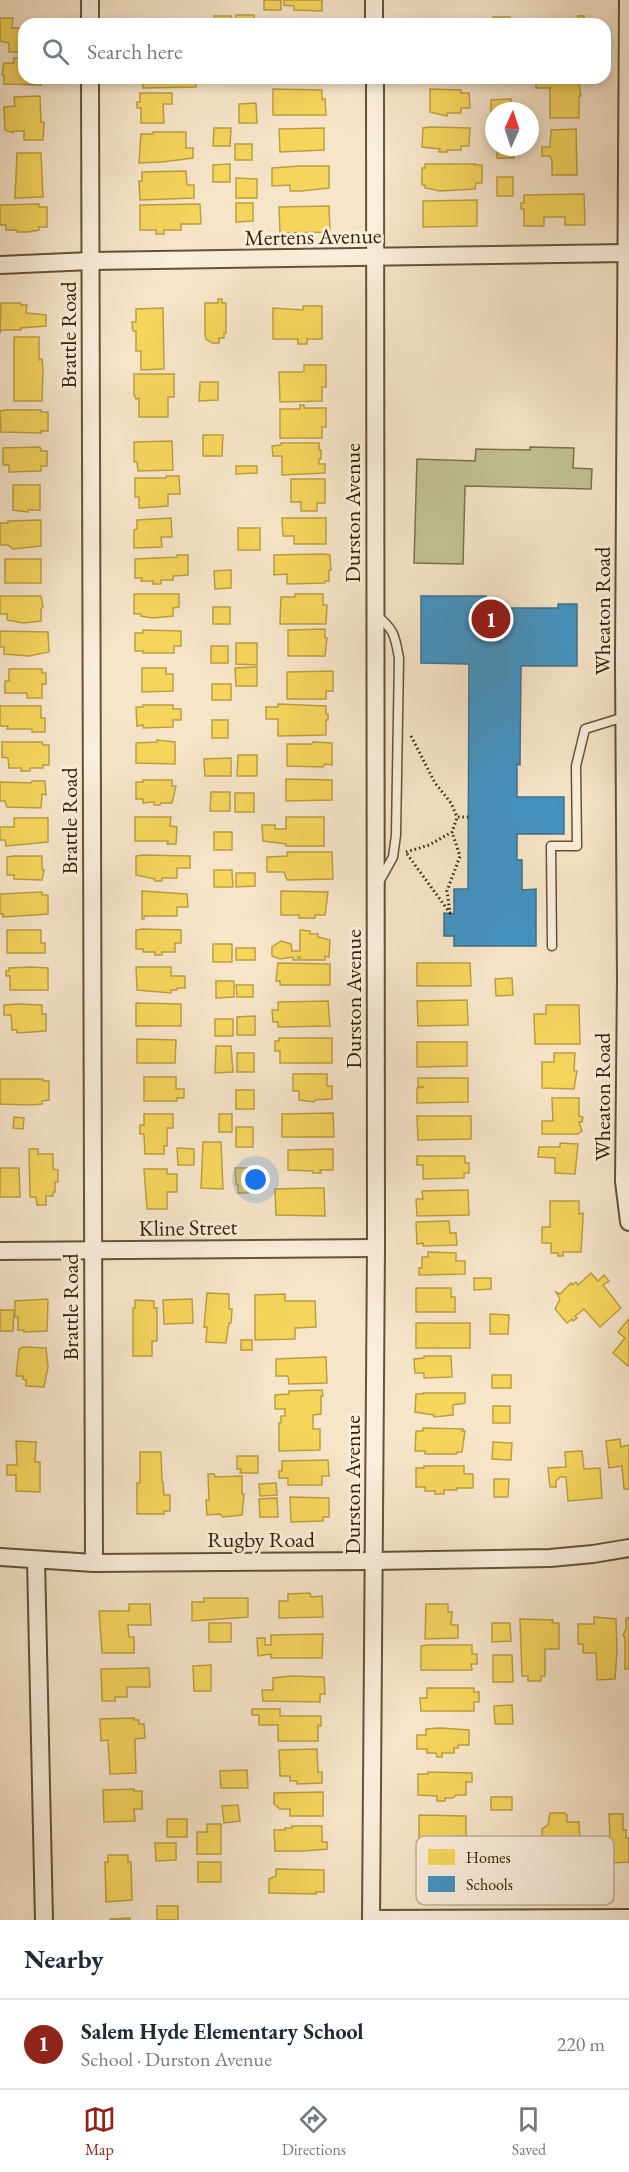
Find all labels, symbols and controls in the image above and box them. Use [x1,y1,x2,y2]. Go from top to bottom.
search box [18,18,611,84]
icon: search [39,35,72,68]
text: Search here [87,37,182,66]
north arrow [485,102,539,156]
street label: Mertens Avenue [244,221,382,252]
street label: Brattle Road [54,281,83,389]
street label: Durston Avenue [338,443,367,583]
street label: Wheaton Road [588,546,617,675]
pin: 1 [472,596,510,642]
street label: Brattle Road [55,767,84,875]
street label: Durston Avenue [339,929,368,1069]
street label: Wheaton Road [588,1032,617,1161]
your location [241,1165,270,1194]
street label: Kline Street [138,1212,238,1243]
street label: Brattle Road [56,1253,85,1361]
street label: Durston Avenue [338,1415,367,1555]
street label: Rugby Road [207,1525,316,1554]
legend [416,1836,614,1905]
text: Homes [466,1847,511,1868]
text: Schools [466,1874,513,1895]
text: Nearby [24,1942,104,1976]
text: Salem Hyde Elementary School [81,2017,364,2046]
text: 1 [38,2031,49,2057]
text: 220 m [557,2031,605,2057]
text: School · Durston Avenue [81,2046,272,2072]
tab: Map [83,2103,116,2160]
tab: Directions [282,2103,346,2160]
tab: Saved [512,2103,546,2160]

